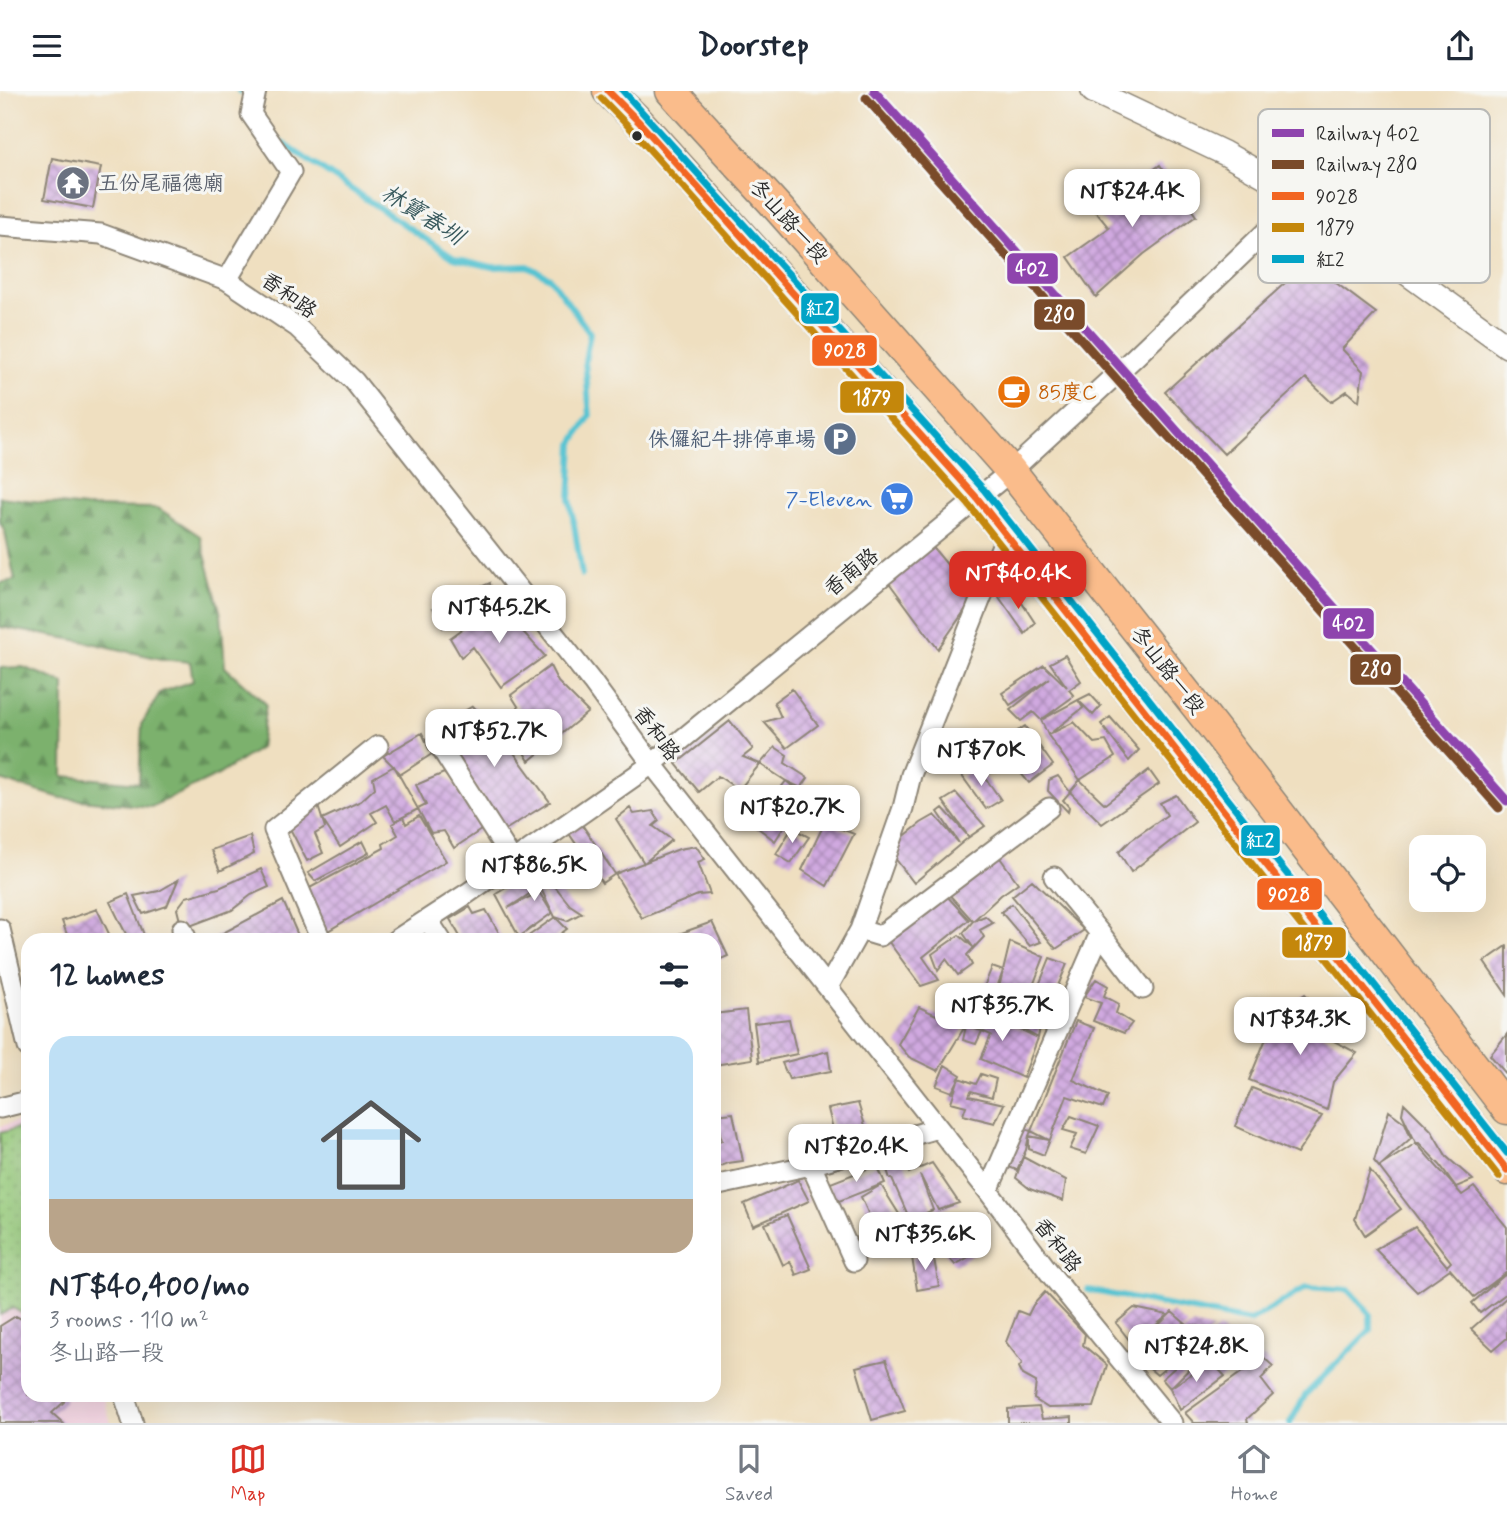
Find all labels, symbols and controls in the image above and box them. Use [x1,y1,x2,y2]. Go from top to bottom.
text: Doorstep [698,25,809,67]
icon: menu [28,27,66,65]
icon: share [1441,27,1479,65]
legend [1258,109,1490,283]
text: Railway 402 [1316,122,1420,148]
unlabelled marker [630,129,644,143]
text: Railway 280 [1316,153,1418,179]
temple icon: 五份尾福德廟 [54,164,92,202]
pin: NT$24.4K [1060,169,1204,229]
place label: 五份尾福德廟 [98,170,224,198]
street label: 冬山路一段 [743,173,834,270]
text: NT$24.4K [1080,177,1184,207]
water label: 林寶春圳 [375,179,471,254]
text: 9028 [1316,185,1358,210]
text: 1879 [1316,216,1355,241]
text: 紅2 [1316,248,1344,273]
line badge: 402 [1006,252,1059,285]
text: 402 [1015,257,1049,282]
street label: 香和路 [255,266,322,326]
line badge: 紅2 [800,292,840,325]
text: 紅2 [806,297,835,322]
line badge: 280 [1033,298,1086,331]
text: 280 [1043,303,1075,328]
line badge: 9028 [811,334,878,367]
text: 9028 [824,339,866,364]
cafe icon: 85度C [995,373,1033,411]
place label: 85度C [1038,379,1097,407]
line badge: 1879 [839,380,905,414]
text: 1879 [853,386,892,411]
parking icon: 侏儸紀牛排停車場 [821,420,859,458]
place label: 侏儸紀牛排停車場 [648,426,816,454]
supermarket icon: 7-Eleven [878,480,916,518]
place label: 7-Eleven [786,486,873,514]
street label: 香南路 [818,542,885,603]
pin: NT$40.4K [946,552,1090,611]
text: NT$40.4K [965,559,1071,589]
pin: NT$45.2K [427,585,571,645]
text: NT$45.2K [448,593,550,623]
line badge: 402 [1322,607,1375,640]
text: 402 [1332,612,1366,637]
street label: 冬山路一段 [1124,621,1211,721]
line badge: 280 [1349,653,1402,686]
text: 280 [1360,658,1392,683]
street label: 香和路 [626,700,686,767]
pin: NT$52.7K [422,709,566,769]
text: NT$52.7K [441,717,547,747]
pin: NT$70K [924,729,1038,788]
text: NT$70K [937,736,1025,766]
pin: NT$20.7K [720,785,864,845]
text: NT$20.7K [740,793,844,823]
line badge: 紅2 [1240,824,1281,857]
text: 紅2 [1246,829,1275,854]
map controls [1409,835,1486,912]
button: locate [1409,835,1486,912]
pin: NT$86.5K [462,843,606,903]
text: NT$86.5K [482,851,587,881]
line badge: 9028 [1256,877,1323,911]
text: 9028 [1268,883,1310,908]
line badge: 1879 [1281,926,1347,959]
text: 1879 [1295,931,1334,956]
text: 12 homes [49,956,165,995]
icon: filters [655,956,693,994]
pin: NT$35.7K [930,983,1074,1043]
text: NT$35.7K [951,991,1053,1021]
pin: NT$34.3K [1228,997,1372,1057]
text: NT$34.3K [1250,1005,1350,1035]
icon: home [308,1082,434,1208]
pin: NT$20.4K [784,1125,928,1184]
text: NT$20.4K [804,1132,908,1162]
street label: 香和路 [1027,1212,1088,1279]
pin: NT$35.6K [853,1213,997,1272]
text: NT$35.6K [875,1220,975,1250]
text: NT$40,400/mo [49,1267,250,1306]
text: 3 rooms · 110 m² [49,1306,209,1336]
pin: NT$24.8K [1124,1325,1268,1384]
text: NT$24.8K [1144,1332,1248,1362]
text: 冬山路一段 [49,1339,164,1369]
tab: Map [229,1440,267,1507]
tab: Saved [725,1440,773,1507]
tab: Home [1231,1440,1278,1507]

